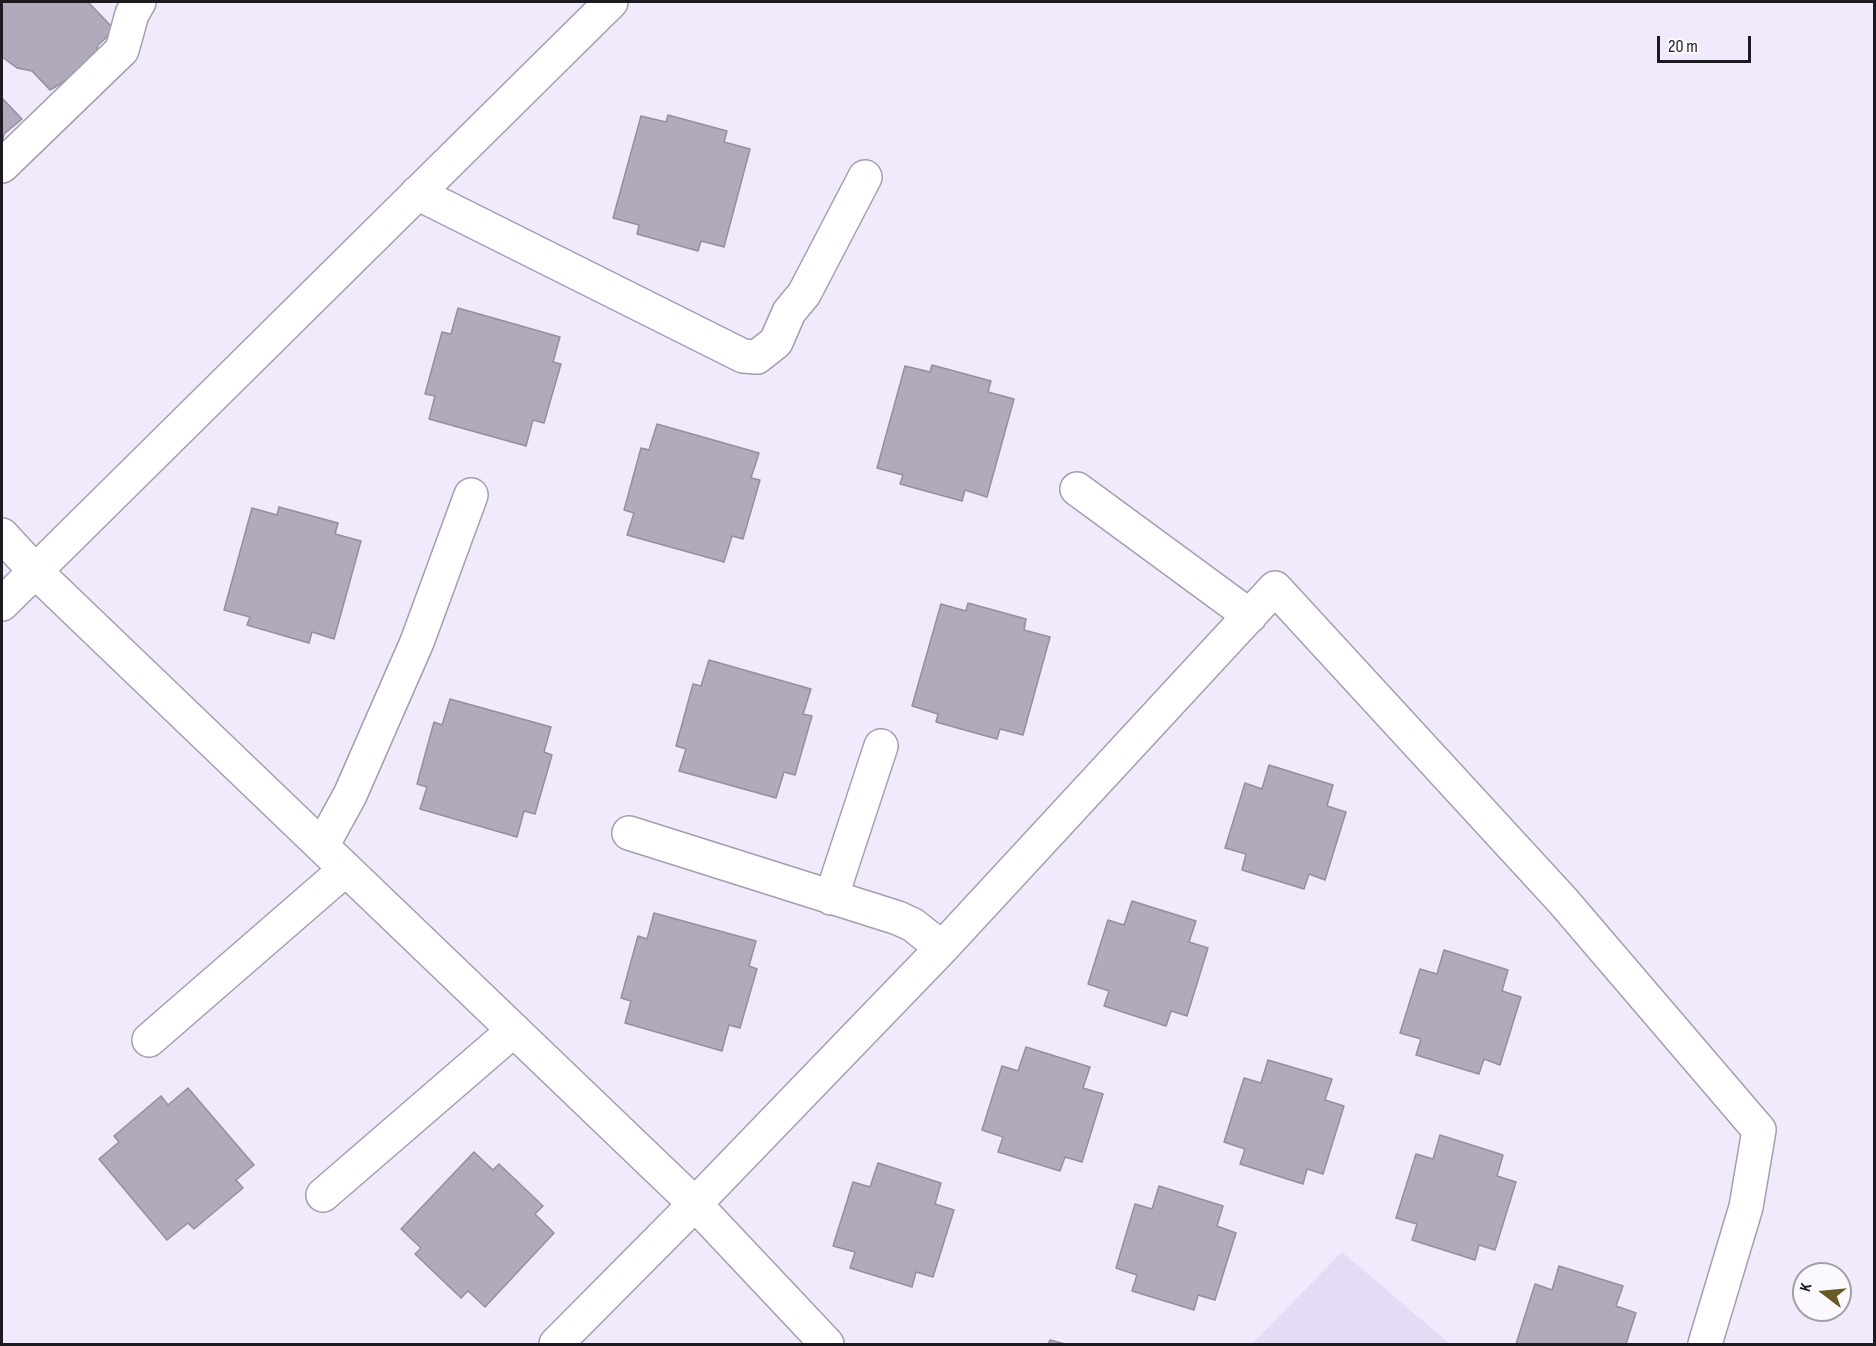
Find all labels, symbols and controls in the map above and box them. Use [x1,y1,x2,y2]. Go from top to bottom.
scale bar [1660,24,1754,62]
text: 20 m [1668,36,1698,57]
north arrow [1792,1262,1852,1322]
text: K [1796,1281,1816,1294]

